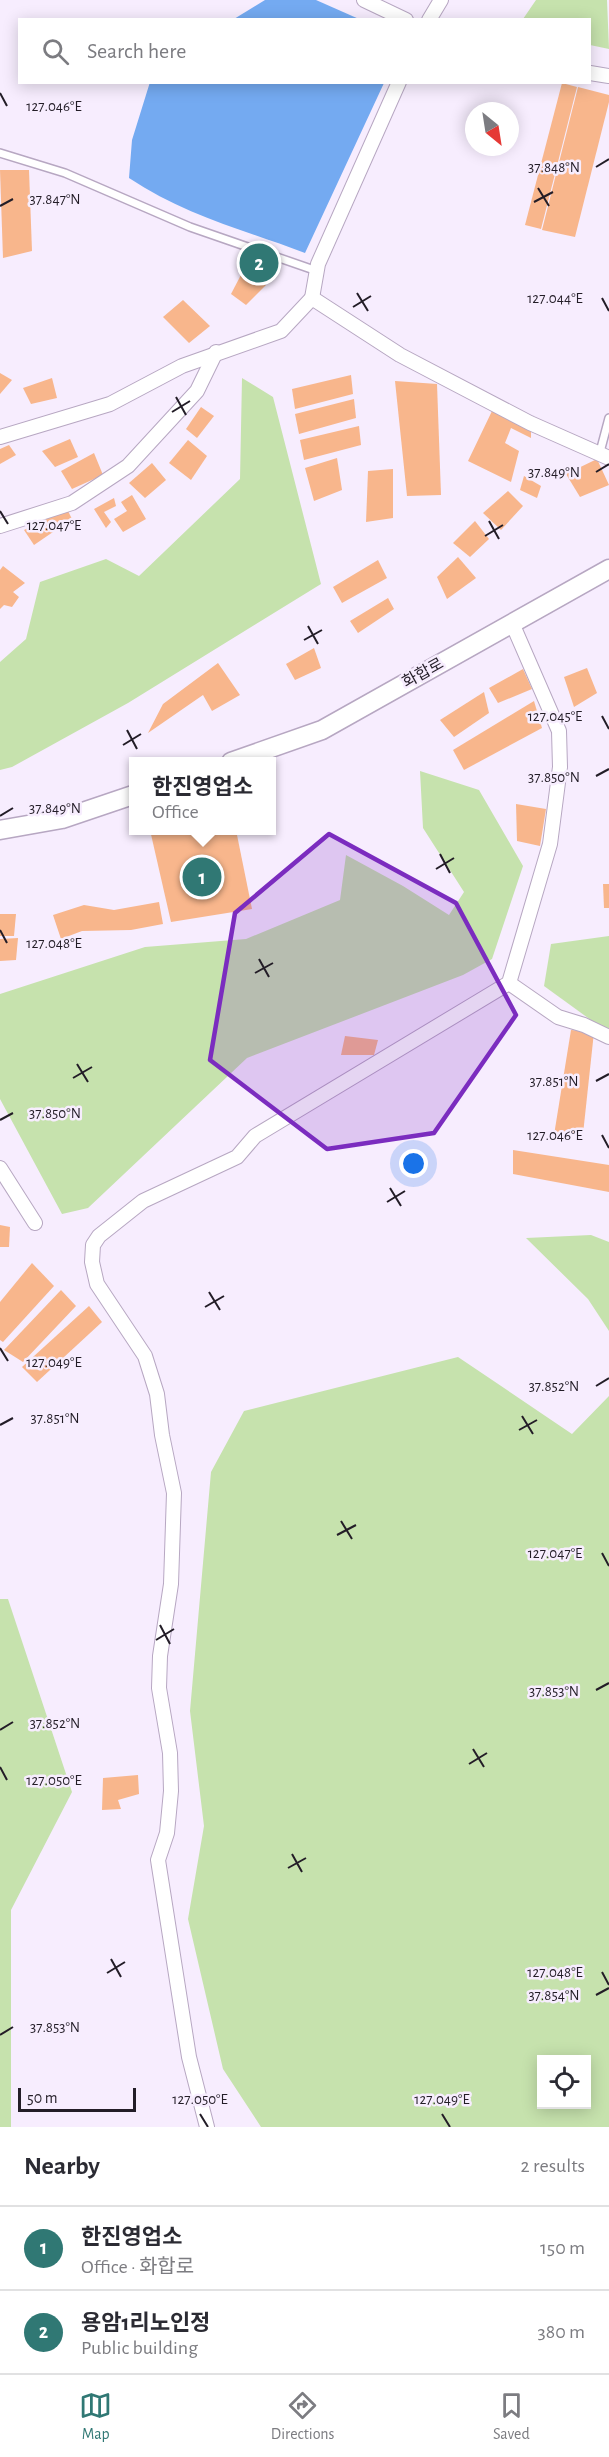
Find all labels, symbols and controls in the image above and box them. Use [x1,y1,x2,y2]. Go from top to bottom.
search box [18,18,591,84]
icon: search [39,35,72,68]
text: Search here [87,40,186,62]
text: 127.046°E [26,99,82,114]
north arrow [465,102,519,156]
text: 37.848°N [528,160,580,175]
text: 37.847°N [29,192,81,207]
pin: 2 [240,240,278,286]
text: 127.044°E [527,291,583,306]
text: 37.849°N [528,465,580,480]
text: 127.047°E [27,518,81,533]
street label: 화합로 [400,655,446,691]
text: 127.045°E [528,709,582,724]
popup [129,757,276,835]
text: 37.850°N [528,770,580,785]
text: 한진영업소 [152,776,253,798]
text: 37.849°N [29,801,81,816]
text: Office [152,802,199,822]
pin: 1 [182,854,222,900]
text: 127.048°E [26,936,82,951]
text: 37.851°N [529,1074,579,1089]
text: 37.850°N [29,1106,81,1121]
text: 127.046°E [527,1128,583,1143]
your location [399,1149,428,1178]
text: 127.049°E [26,1355,82,1370]
text: 37.852°N [529,1379,579,1394]
text: 37.851°N [30,1411,80,1426]
text: 127.047°E [528,1546,582,1561]
text: 37.853°N [529,1684,579,1699]
text: 37.852°N [30,1716,80,1731]
text: 127.050°E [26,1773,82,1788]
text: 127.048°E [527,1965,583,1980]
text: 37.854°N [528,1988,580,2003]
text: 37.853°N [30,2020,80,2035]
map controls [537,2055,591,2109]
button: locate [537,2055,591,2109]
scale bar [18,2085,136,2112]
text: 50 m [27,2090,58,2106]
text: 127.050°E [172,2092,228,2107]
text: 127.049°E [414,2092,470,2107]
text: Nearby [24,2153,100,2179]
text: 2 results [521,2156,585,2176]
text: 한진영업소 [81,2226,182,2248]
text: 1 [40,2238,47,2258]
text: 150 m [540,2238,585,2258]
text: Office · 화합로 [81,2257,194,2277]
text: 용암1리노인정 [81,2312,210,2334]
text: 2 [39,2322,48,2342]
text: 380 m [537,2322,585,2342]
text: Public building [81,2338,198,2358]
tab: Map [79,2389,112,2444]
tab: Directions [271,2389,335,2444]
tab: Saved [493,2389,530,2444]

